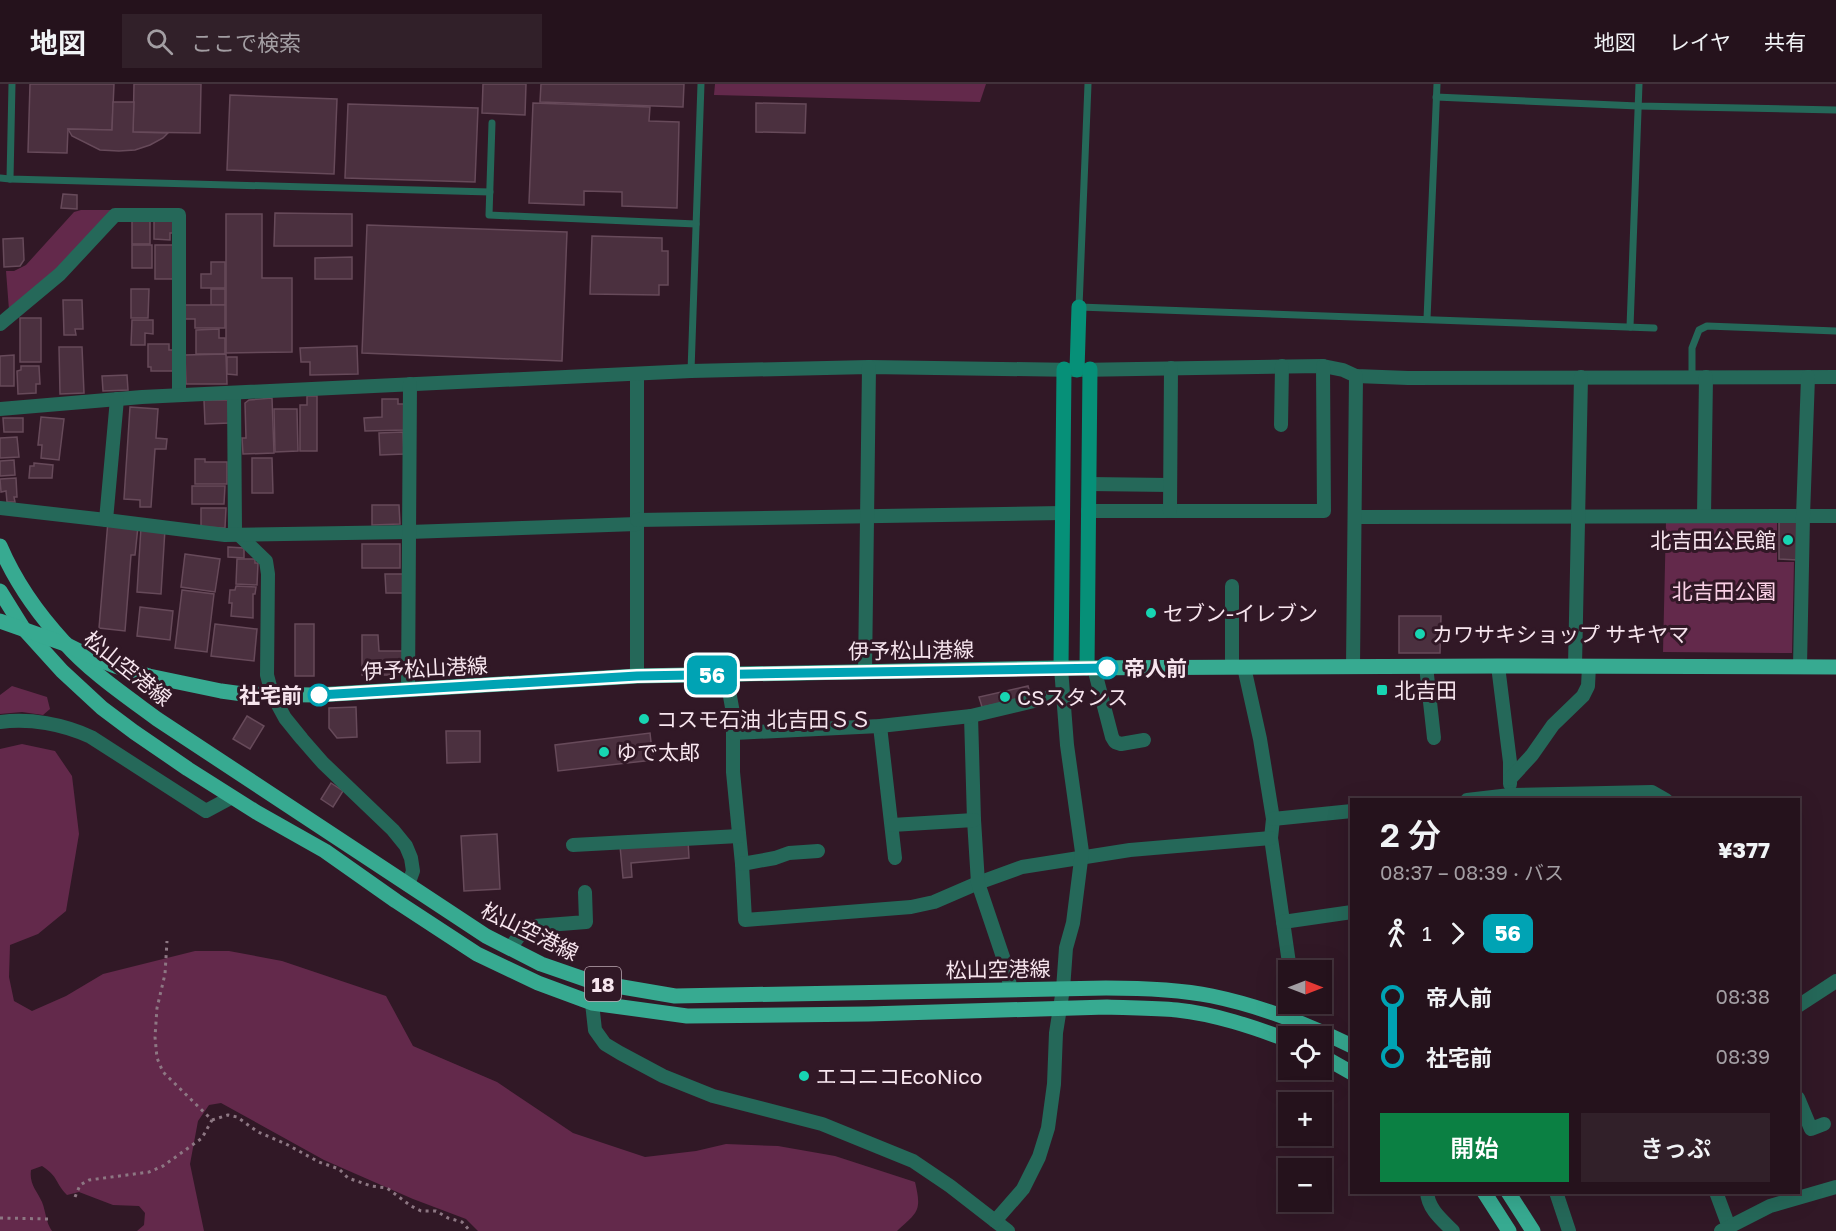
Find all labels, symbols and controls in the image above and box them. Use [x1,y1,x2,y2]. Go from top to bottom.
search box [122,14,542,68]
icon: search [143,25,176,58]
text: 地図 [30,26,86,59]
text: ここで検索 [191,29,301,56]
text: 地図 [1594,29,1636,55]
text: レイヤ [1669,29,1731,55]
text: 共有 [1764,29,1806,55]
place label: 北吉田公民館 [1650,527,1776,553]
marker: 北吉田公民館 [1781,533,1795,547]
park label: 北吉田公園 [1672,578,1777,604]
place label: セブン-イレブン [1163,600,1318,626]
marker: セブン-イレブン [1144,606,1158,620]
place label: カワサキショップ サキヤマ [1432,621,1689,647]
street label: 松山空港線 [79,625,177,711]
marker: カワサキショップ サキヤマ [1413,627,1427,641]
street label: 伊予松山港線 [848,636,974,664]
street label: 伊予松山港線 [361,652,489,684]
place label: 帝人前 [1124,655,1187,681]
line badge: 56 [685,656,739,694]
marker: 帝人前 [1096,657,1118,679]
text: 56 [699,662,725,688]
place label: 北吉田 [1394,677,1457,703]
place label: 社宅前 [239,682,302,708]
marker: 北吉田 [1375,683,1389,697]
marker: 社宅前 [308,684,330,706]
place label: CSスタンス [1017,684,1128,710]
marker: CSスタンス [998,690,1012,704]
place label: コスモ石油 北吉田ＳＳ [656,706,871,732]
marker: コスモ石油 北吉田ＳＳ [637,712,651,726]
place label: ゆで太郎 [616,739,700,765]
marker: ゆで太郎 [597,745,611,759]
text: 2 分 [1380,815,1441,854]
text: ¥377 [1718,836,1770,863]
text: 08:37 – 08:39 · バス [1380,860,1564,884]
street label: 松山空港線 [477,896,583,966]
icon: walk [1380,917,1413,950]
icon: forward [1441,917,1474,950]
text: 56 [1495,920,1521,946]
text: 1 [1422,921,1432,945]
street label: 松山空港線 [945,955,1051,983]
north arrow [1278,960,1332,1014]
map controls [1278,960,1332,1212]
road number: 18 [585,967,621,1001]
text: 帝人前 [1426,984,1492,1011]
text: 08:38 [1716,984,1770,1008]
button: locate [1278,1026,1332,1080]
text: 社宅前 [1426,1044,1492,1071]
text: 08:39 [1716,1044,1770,1068]
place label: エコニコEcoNico [816,1063,982,1089]
marker: エコニコEcoNico [797,1069,811,1083]
button: + [1278,1092,1332,1146]
button: 開始 [1380,1113,1569,1182]
button: きっぷ [1581,1113,1770,1182]
button: − [1278,1158,1332,1212]

